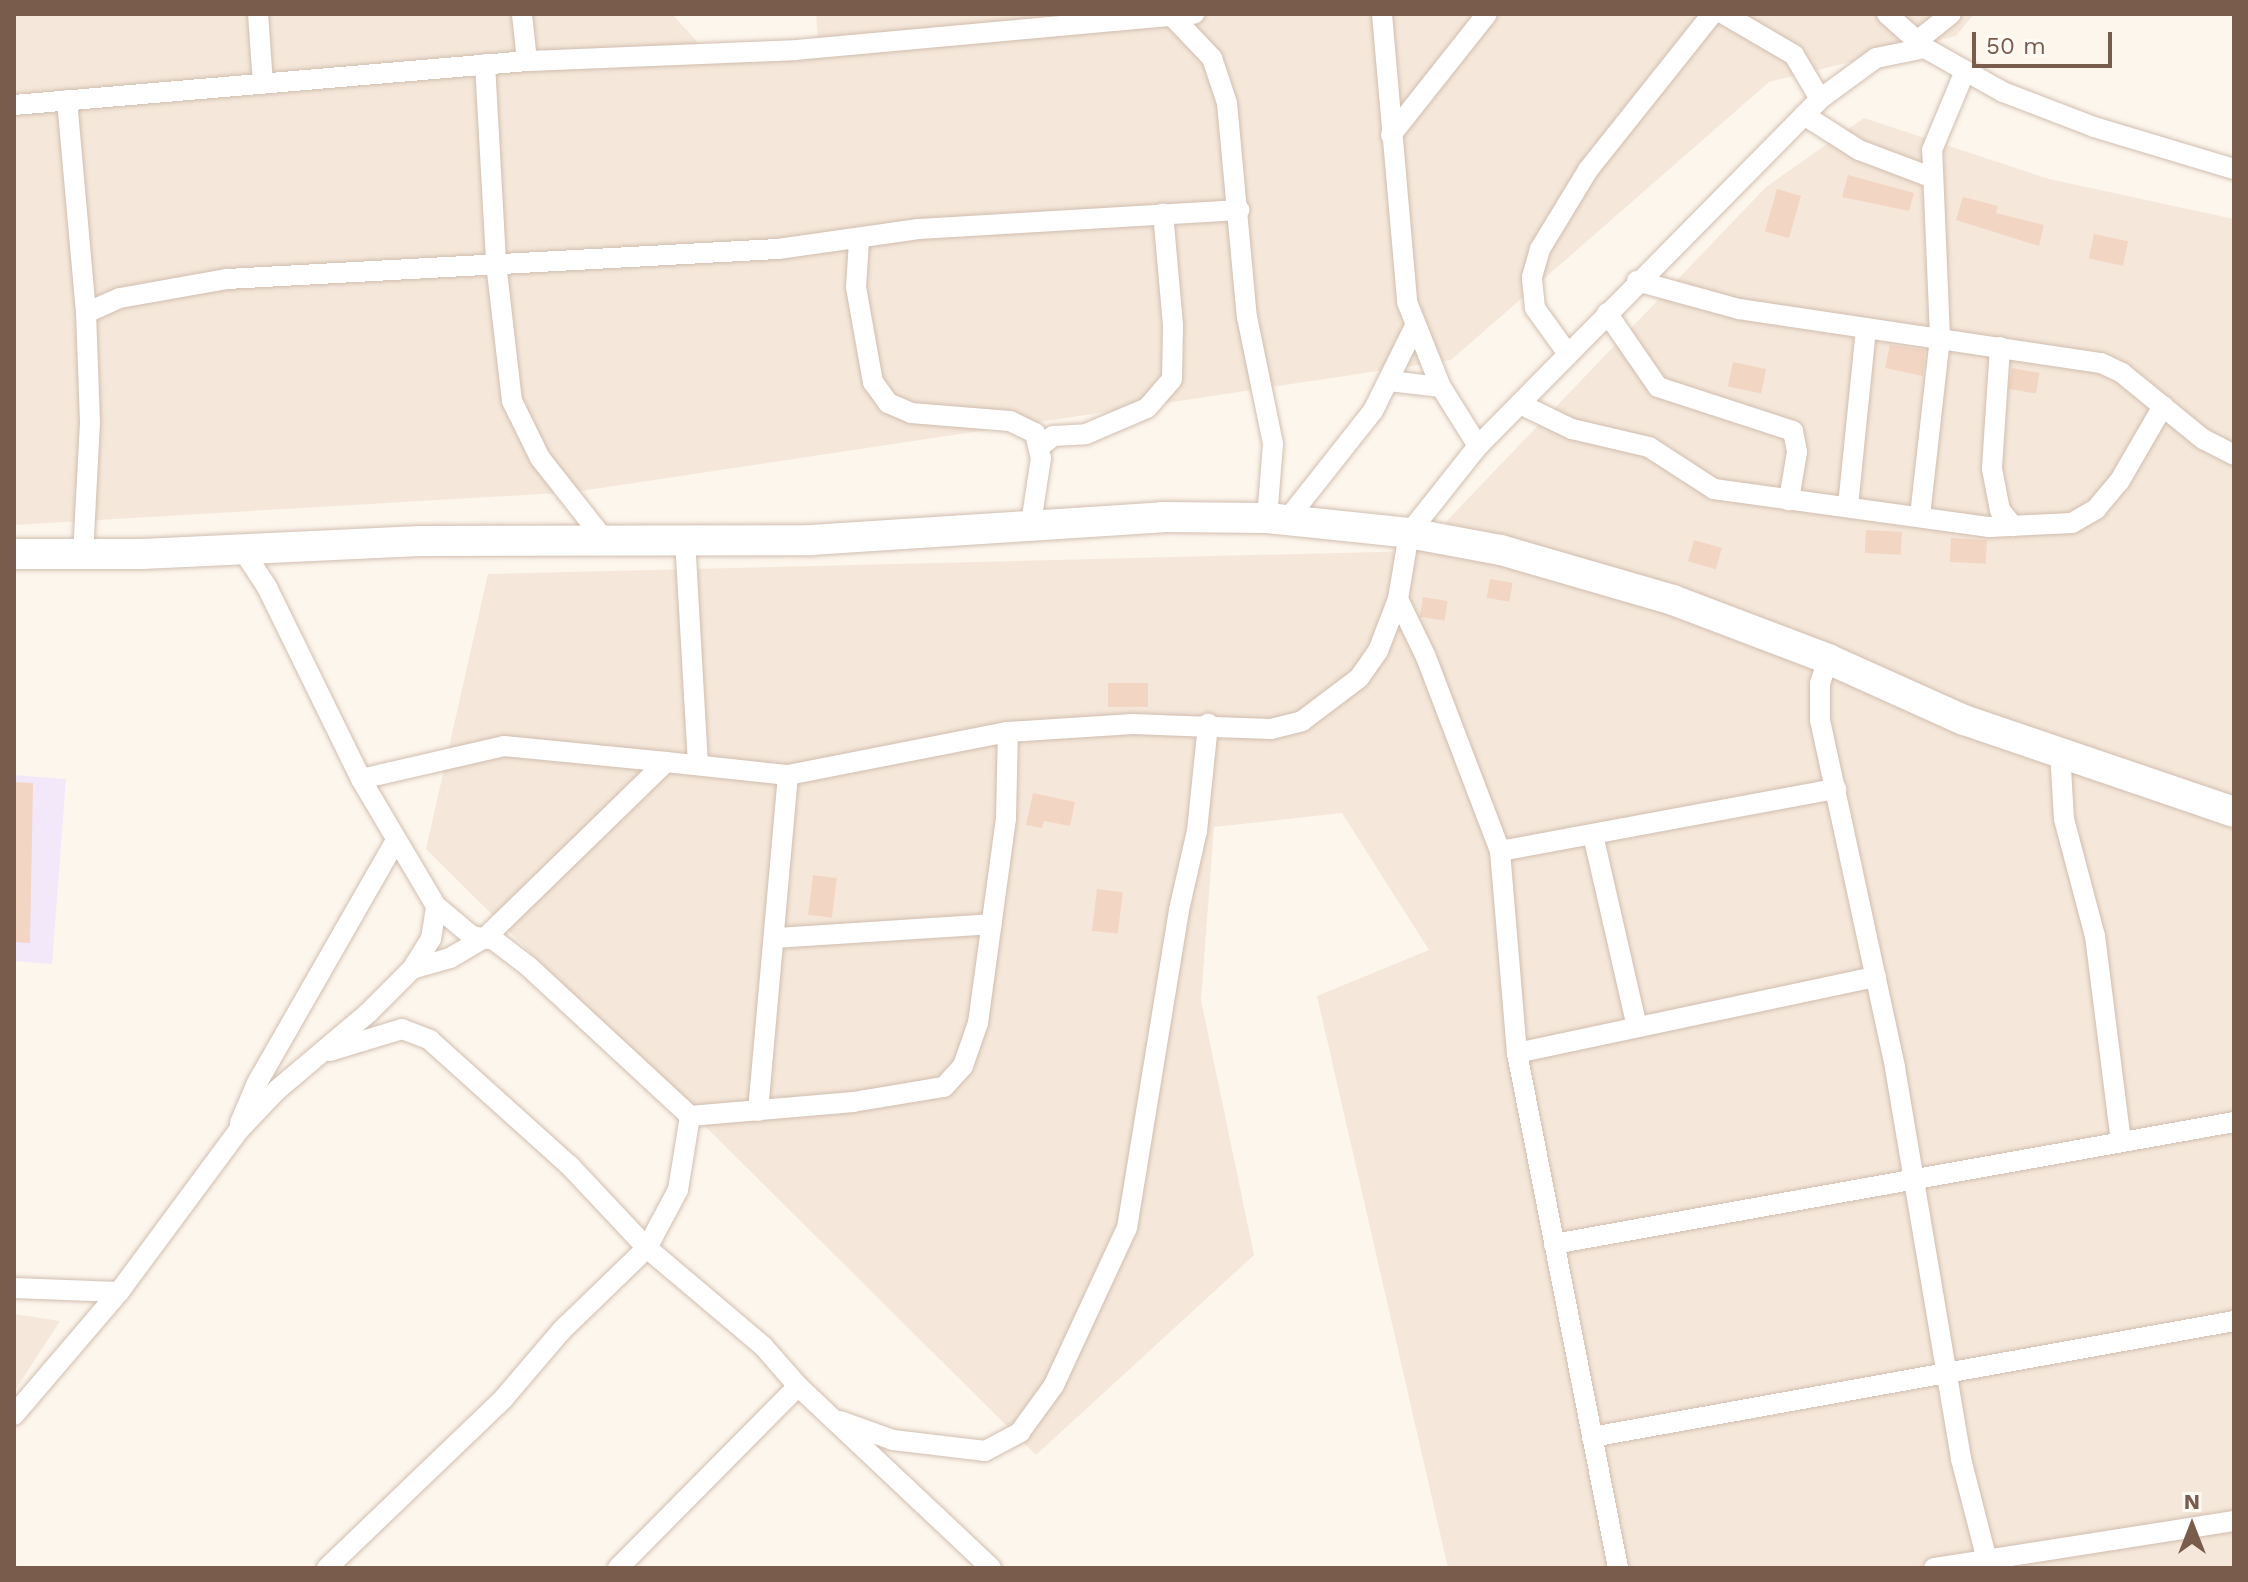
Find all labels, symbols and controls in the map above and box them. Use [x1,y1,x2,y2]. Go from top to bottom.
scale bar [1976,16,2116,66]
text: 50 m [1986,32,2046,60]
north arrow [2152,1486,2232,1566]
text: N [2184,1489,2200,1514]

